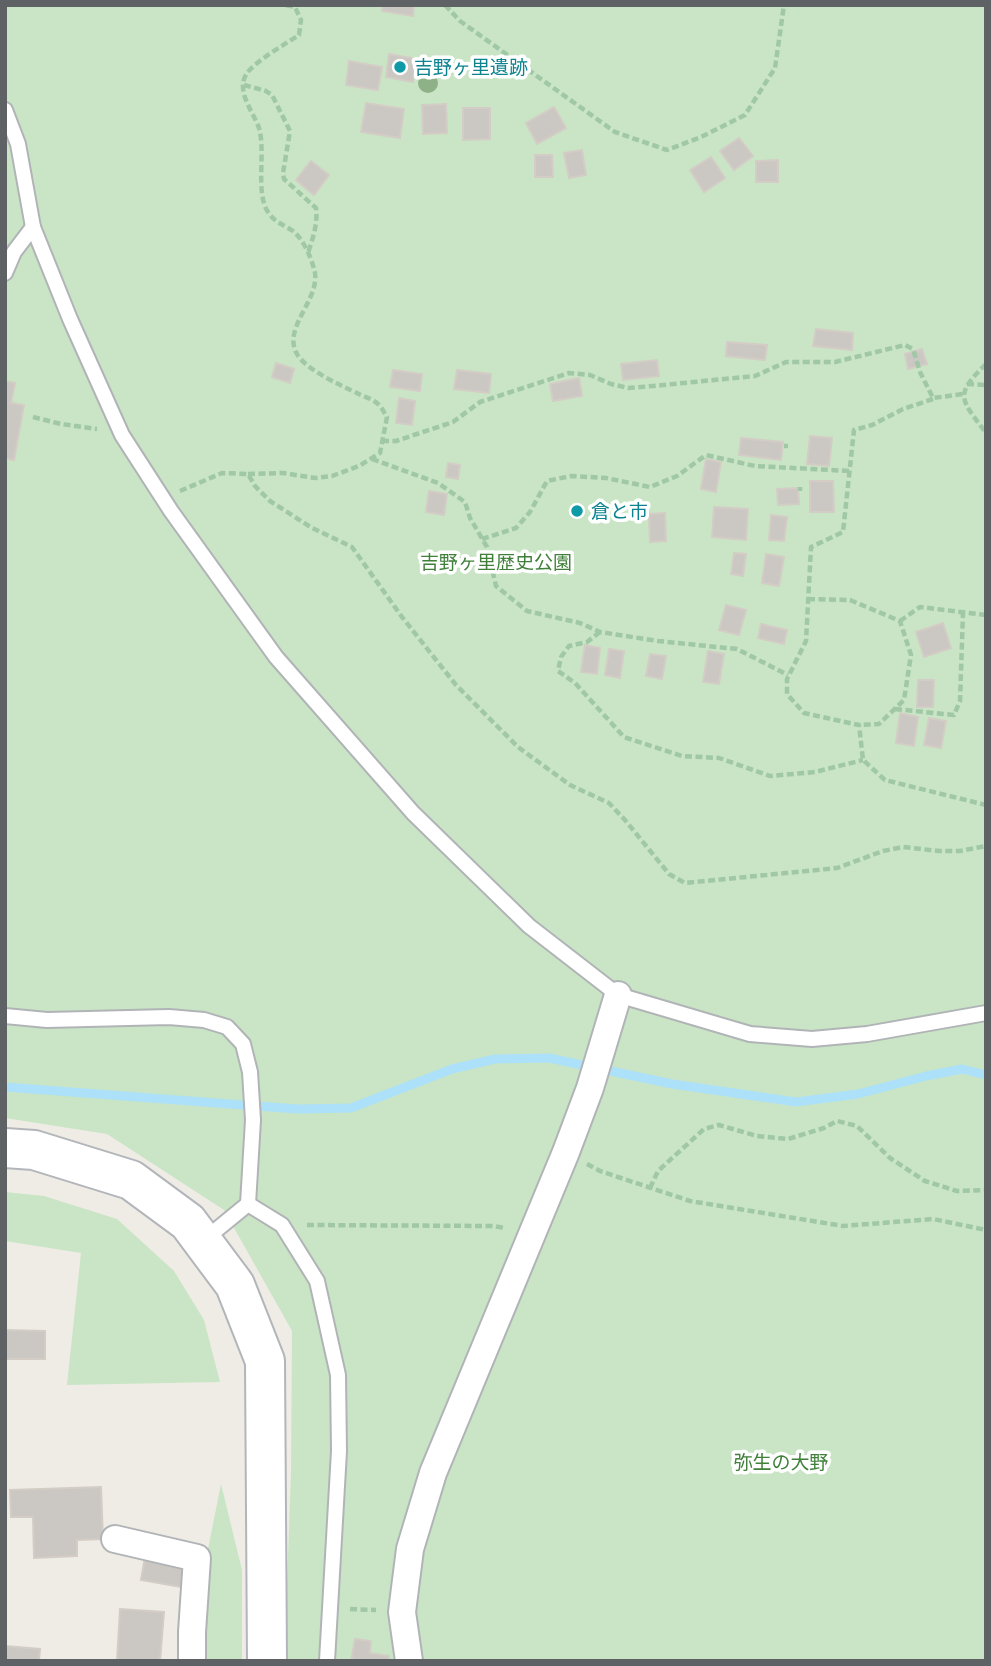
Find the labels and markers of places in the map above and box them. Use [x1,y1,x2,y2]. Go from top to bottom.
place label: 吉野ヶ里遺跡 [414,56,528,79]
marker: 吉野ヶ里遺跡 [392,59,408,75]
place label: 倉と市 [591,500,648,523]
marker: 倉と市 [569,503,585,519]

